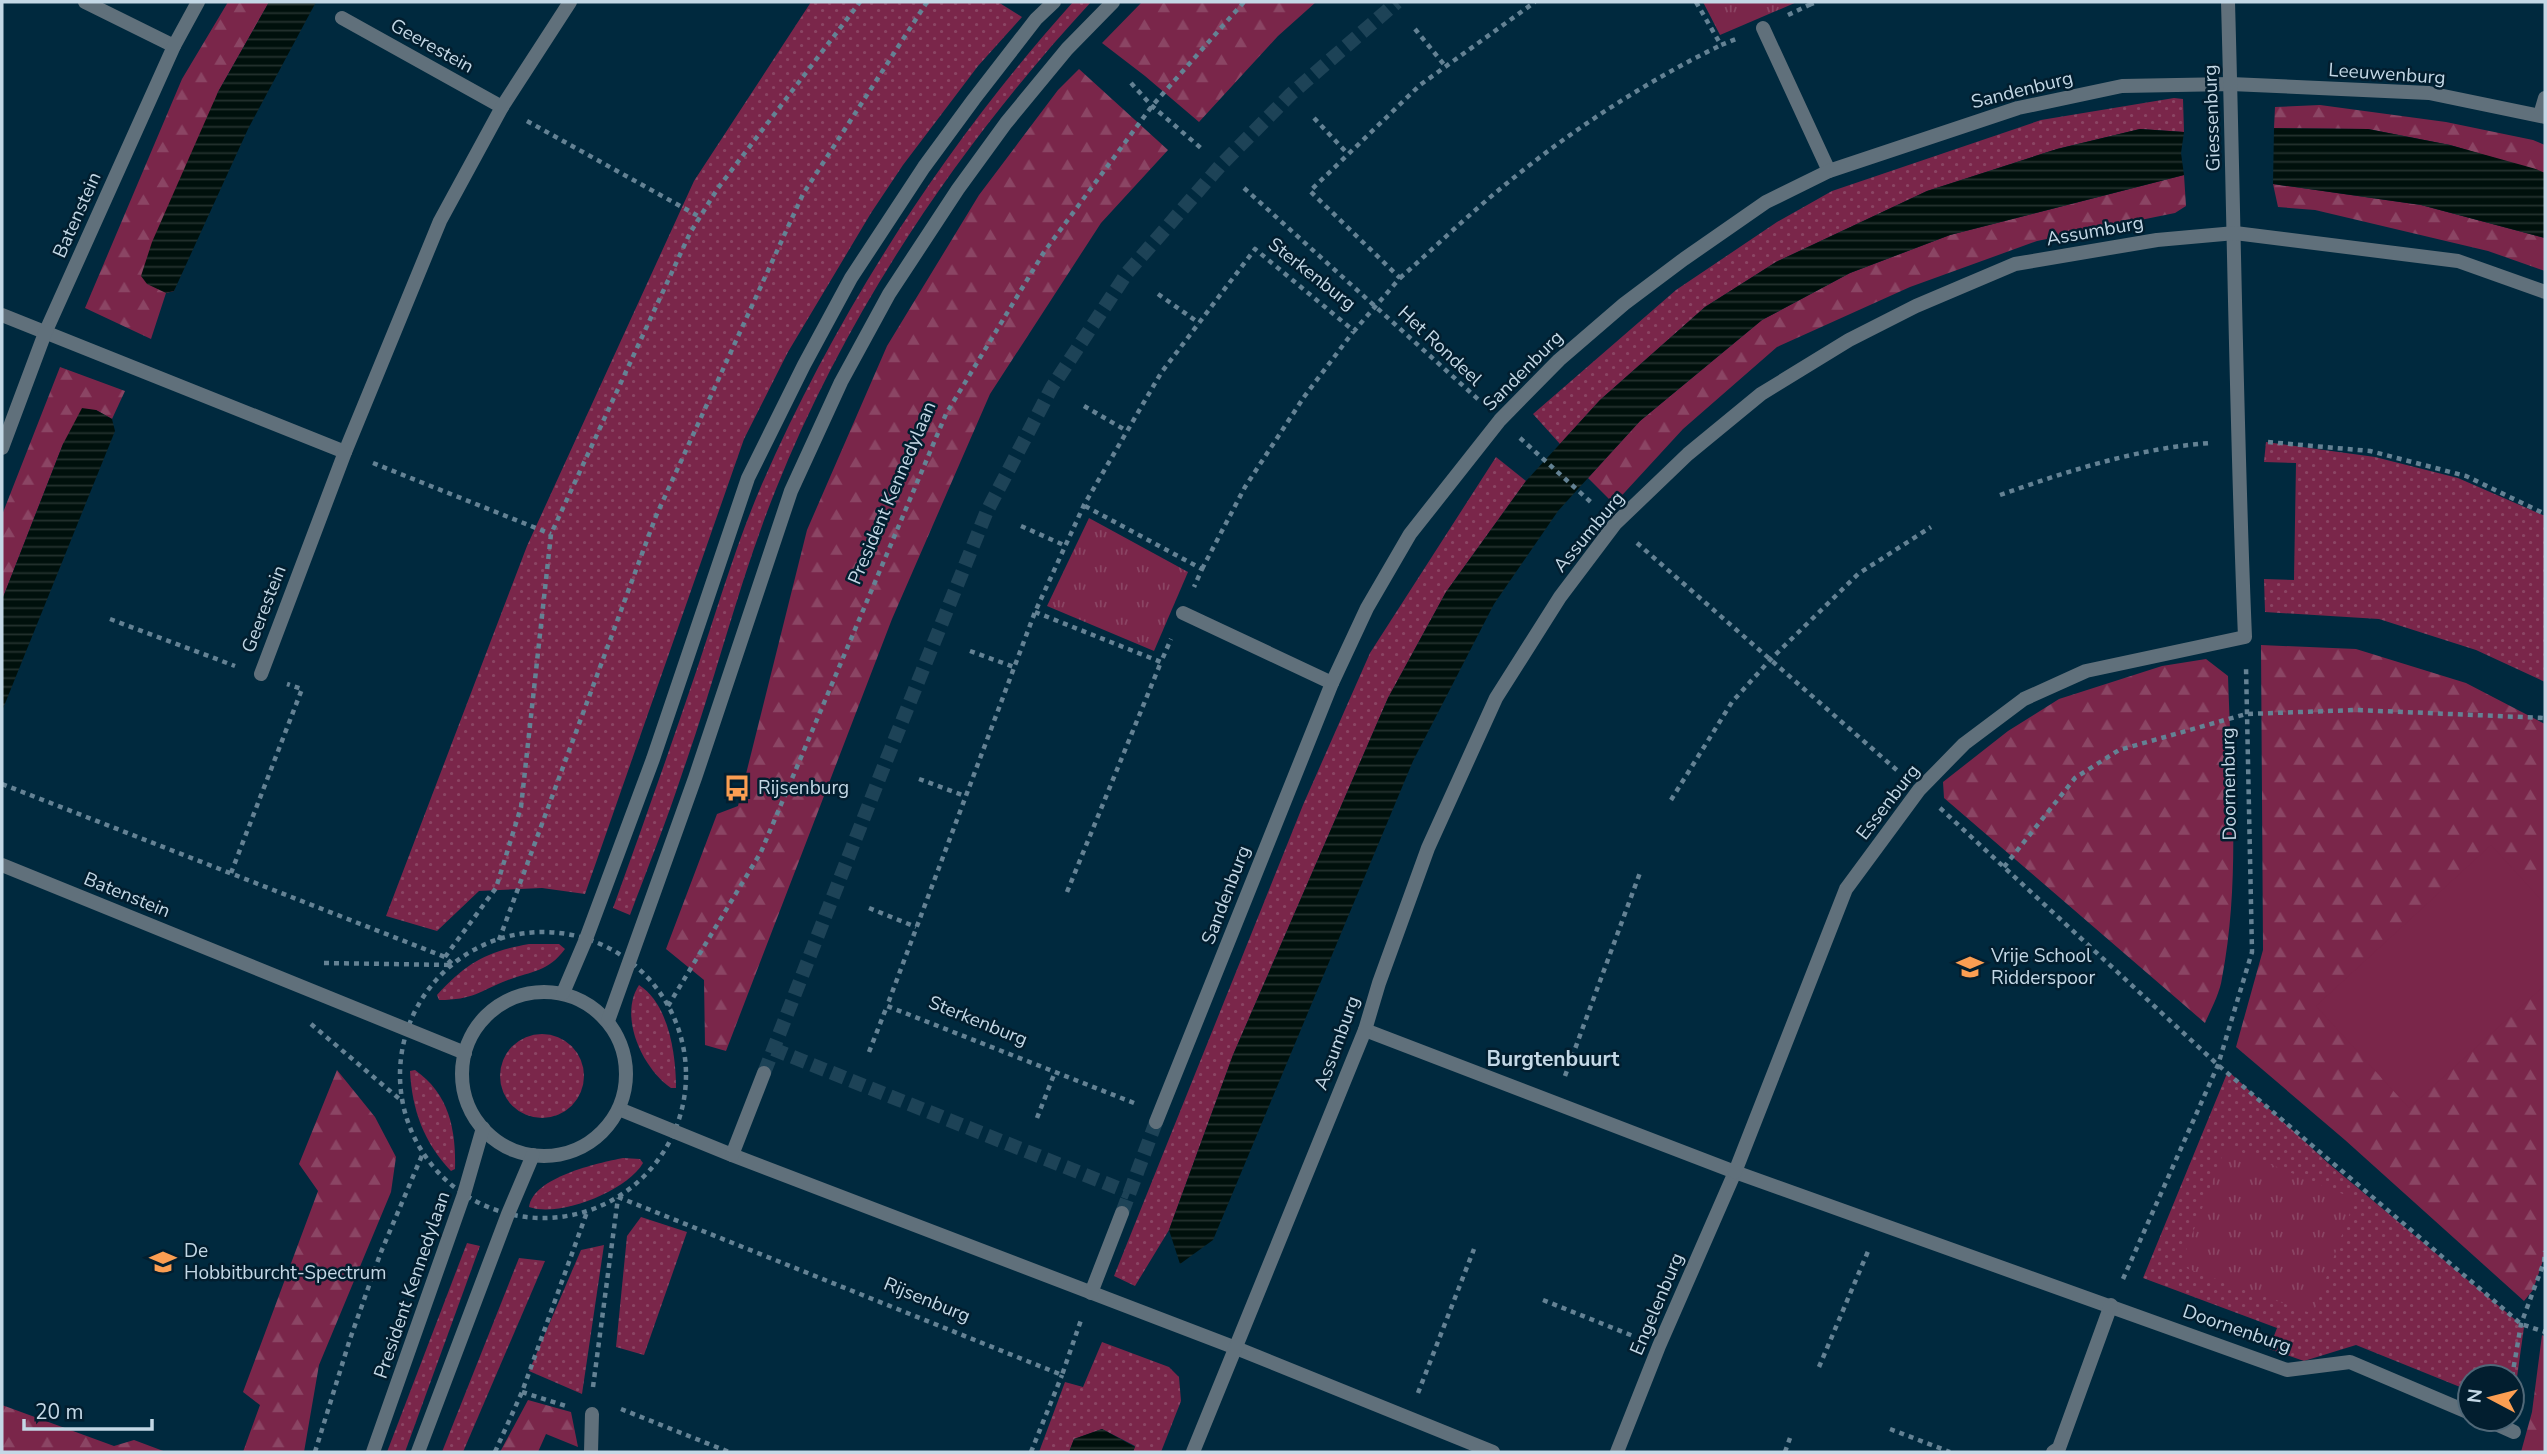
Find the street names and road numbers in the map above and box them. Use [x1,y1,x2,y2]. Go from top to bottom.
street label: Geerestein [386,12,478,80]
street label: Leeuwenburg [2328,57,2446,91]
street label: Giessenburg [2197,64,2227,172]
street label: Sandenburg [1968,65,2076,115]
street label: Batenstein [47,168,107,262]
street label: Assumburg [2044,210,2146,252]
street label: Sterkenburg [1263,231,1361,317]
street label: Het Rondeel [1392,300,1488,392]
street label: Sandenburg [1477,325,1569,417]
street label: President Kennedylaan [842,397,942,589]
street label: Assumburg [1547,486,1631,578]
street label: Geerestein [235,562,293,656]
street label: Doornenburg [2215,727,2243,841]
street label: Essenburg [1850,759,1926,845]
street label: Sandenburg [1195,842,1257,948]
street label: Batenstein [80,866,174,924]
street label: Sterkenburg [925,989,1031,1053]
street label: Assumburg [1308,992,1366,1094]
street label: President Kennedylaan [368,1188,456,1382]
street label: Engelenburg [1624,1249,1690,1359]
street label: Rijsenburg [880,1271,974,1329]
street label: Doornenburg [2179,1298,2295,1360]

